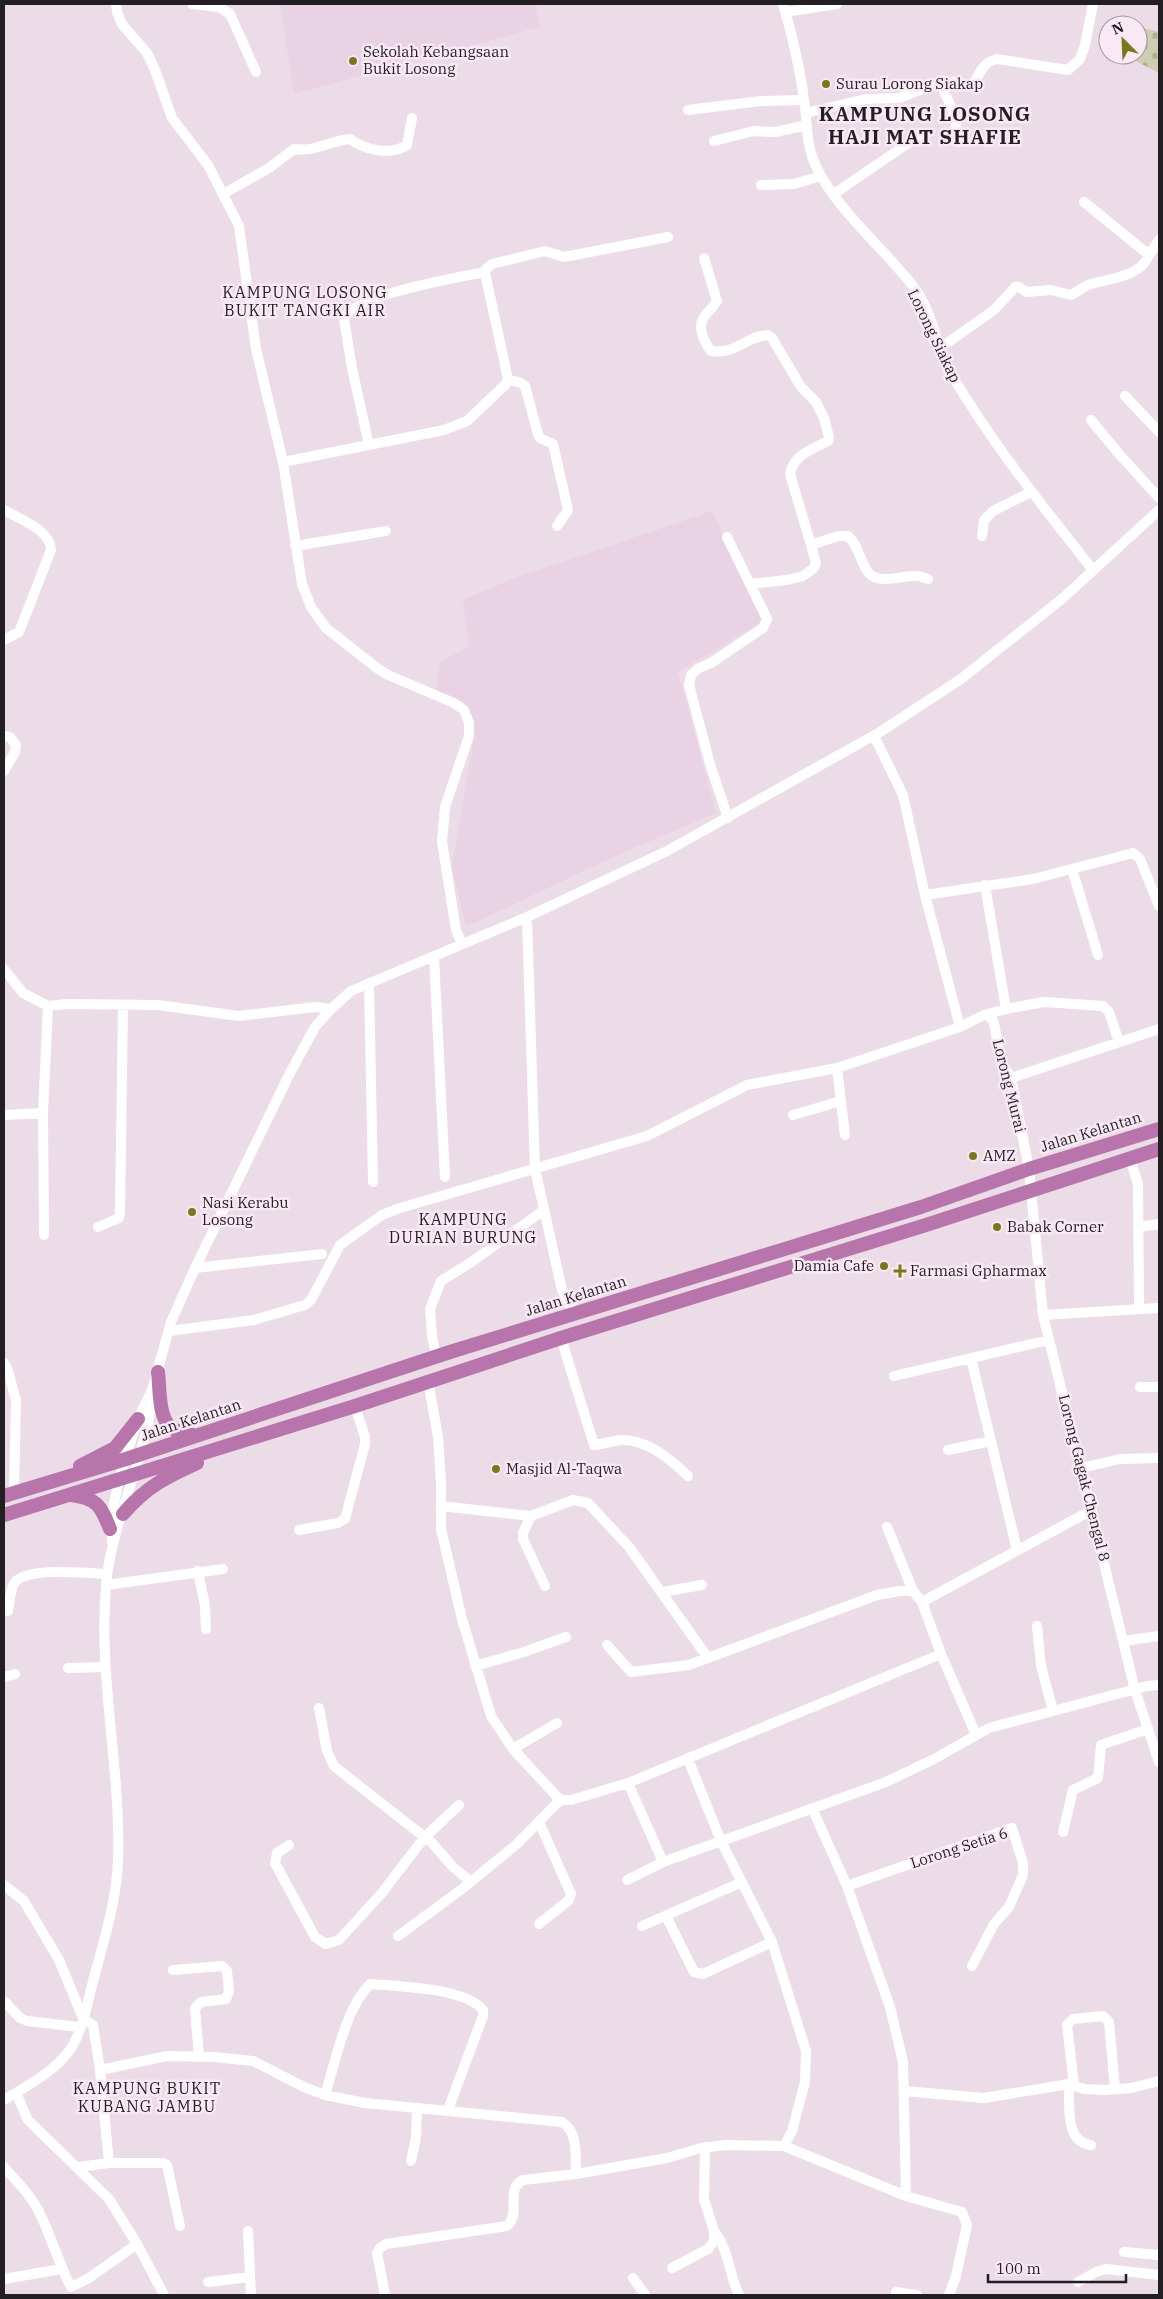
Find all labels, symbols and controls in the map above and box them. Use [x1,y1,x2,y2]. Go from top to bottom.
north arrow [1098,15,1148,65]
text: N [1109,18,1126,39]
place label: Sekolah Kebangsaan Bukit Losong [363,42,509,78]
marker: Sekolah Kebangsaan Bukit Losong [347,55,359,67]
place label: Surau Lorong Siakap [836,74,983,93]
marker: Surau Lorong Siakap [820,78,832,90]
district label: KAMPUNG LOSONG HAJI MAT SHAFIE [819,100,1031,150]
district label: KAMPUNG LOSONG BUKIT TANGKI AIR [222,282,388,320]
street label: Lorong Siakap [904,286,965,386]
street label: Lorong Murai [989,1037,1030,1135]
street label: Jalan Kelantan [1038,1107,1144,1156]
place label: AMZ [983,1146,1016,1165]
marker: AMZ [967,1150,979,1162]
place label: Nasi Kerabu Losong [202,1193,289,1229]
marker: Nasi Kerabu Losong [186,1206,198,1218]
district label: KAMPUNG DURIAN BURUNG [389,1209,537,1247]
place label: Babak Corner [1007,1217,1104,1236]
marker: Babak Corner [991,1221,1003,1233]
place label: Damia Cafe [794,1256,874,1275]
marker: Damia Cafe [878,1260,890,1272]
place label: Farmasi Gpharmax [910,1261,1047,1280]
marker: Farmasi Gpharmax [894,1265,906,1277]
street label: Jalan Kelantan [523,1271,629,1320]
street label: Lorong Gagak Chengal 8 [1055,1392,1114,1563]
street label: Jalan Kelantan [138,1394,244,1445]
place label: Masjid Al-Taqwa [506,1459,622,1478]
marker: Masjid Al-Taqwa [490,1463,502,1475]
street label: Lorong Setia 6 [908,1823,1010,1872]
district label: KAMPUNG BUKIT KUBANG JAMBU [73,2078,221,2116]
scale bar [988,2252,1126,2284]
text: 100 m [996,2259,1041,2278]

